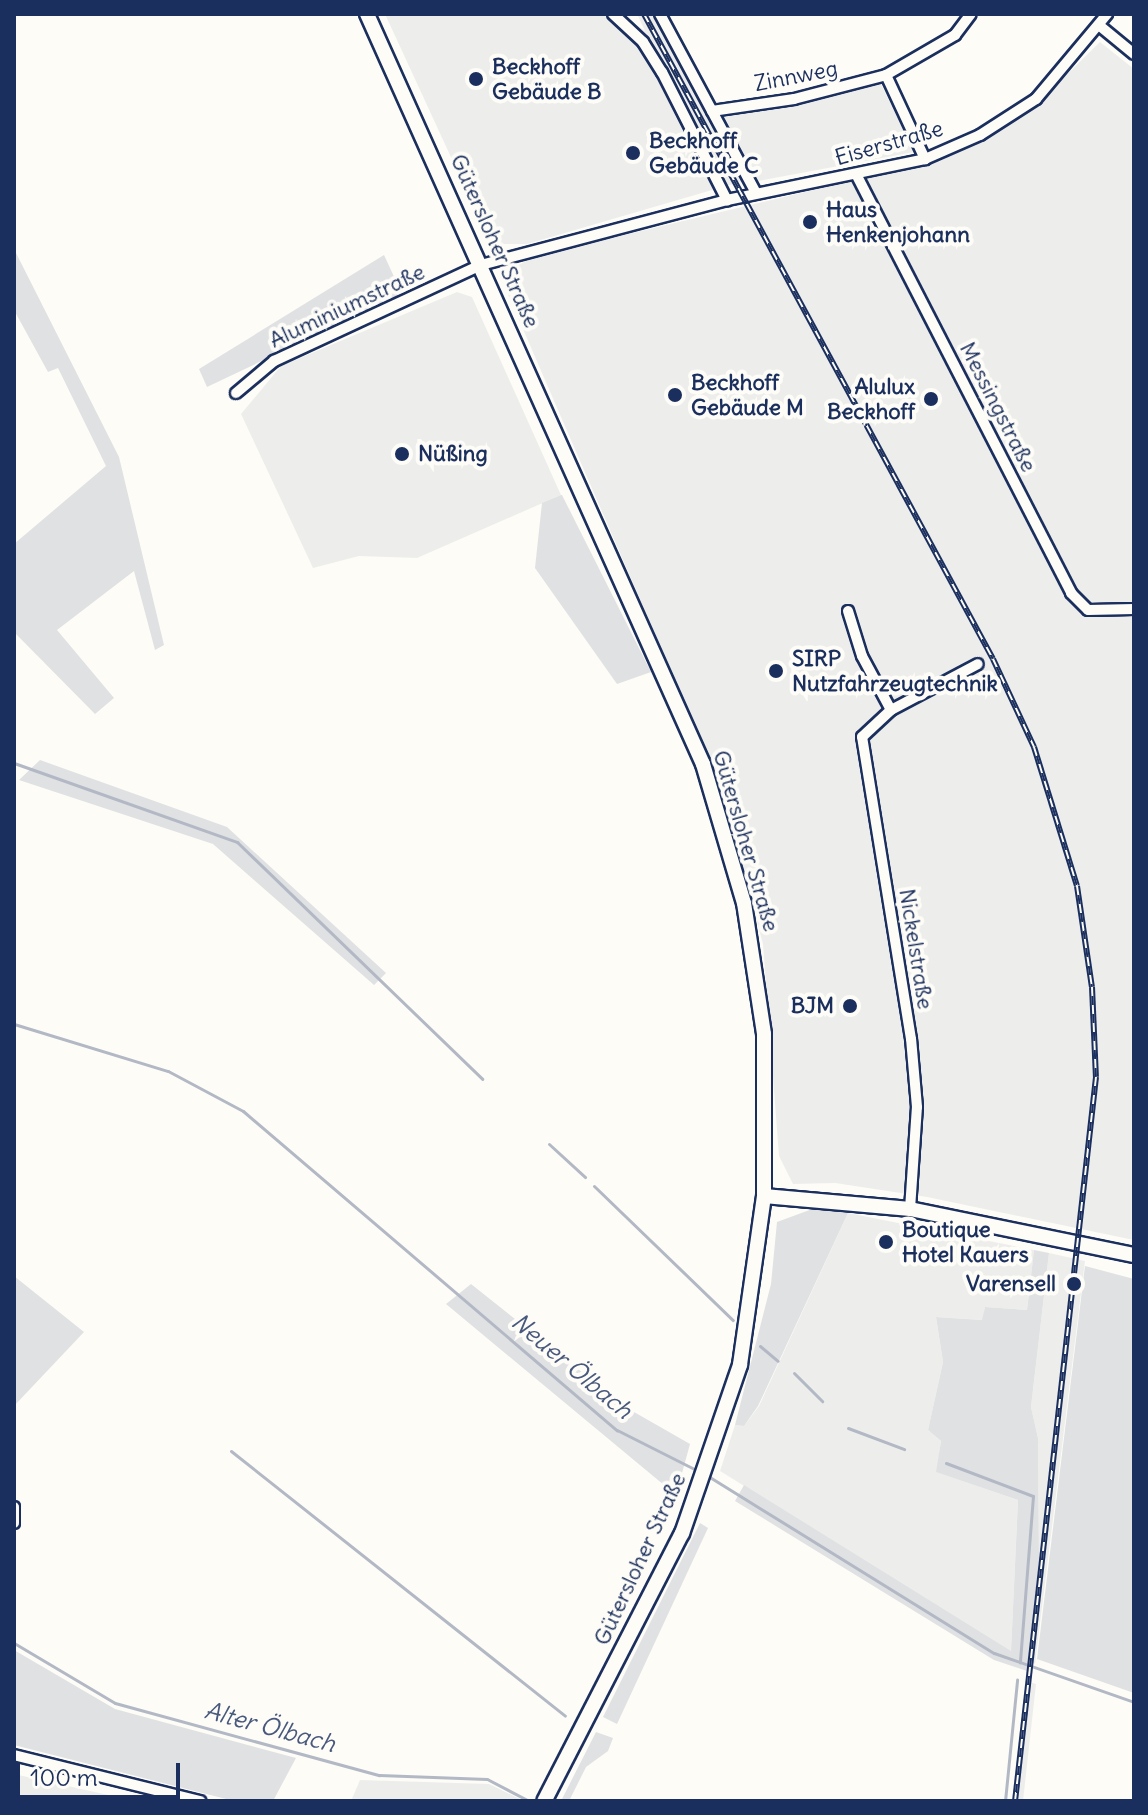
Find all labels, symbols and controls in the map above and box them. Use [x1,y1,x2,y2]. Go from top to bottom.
place label: Beckhoff Gebäude B [492,53,601,104]
street label: Zinnweg [752,55,840,97]
marker: Beckhoff Gebäude B [467,70,485,88]
street label: Eiserstraße [832,115,946,171]
place label: Beckhoff Gebäude C [649,127,758,178]
marker: Beckhoff Gebäude C [624,144,642,162]
street label: Gütersloher Straße [445,150,545,332]
place label: Haus Henkenjohann [826,196,970,248]
marker: Haus Henkenjohann [801,213,819,231]
street label: Aluminiumstraße [265,258,429,354]
street label: Messingstraße [954,338,1042,476]
place label: Beckhoff Gebäude M [691,369,804,420]
place label: Alulux Beckhoff [827,373,915,424]
marker: Beckhoff Gebäude M [666,386,684,404]
marker: Alulux Beckhoff [922,390,940,408]
place label: Nüßing [418,441,488,467]
marker: Nüßing [393,445,411,463]
place label: SIRP Nutzfahrzeugtechnik [792,645,998,696]
marker: SIRP Nutzfahrzeugtechnik [767,662,785,680]
street label: Gütersloher Straße [708,747,784,935]
street label: Nickelstraße [893,887,939,1011]
place label: BJM [791,993,834,1019]
marker: BJM [841,997,859,1015]
place label: Boutique Hotel Kauers [902,1216,1029,1268]
marker: Boutique Hotel Kauers [877,1233,895,1251]
place label: Varensell [966,1271,1056,1297]
marker: Varensell [1063,1273,1085,1295]
water label: Neuer Ölbach [506,1307,638,1425]
street label: Gütersloher Straße [588,1469,692,1649]
water label: Alter Ölbach [202,1696,338,1758]
scale bar [20,1747,184,1797]
text: 100 m [30,1762,98,1792]

